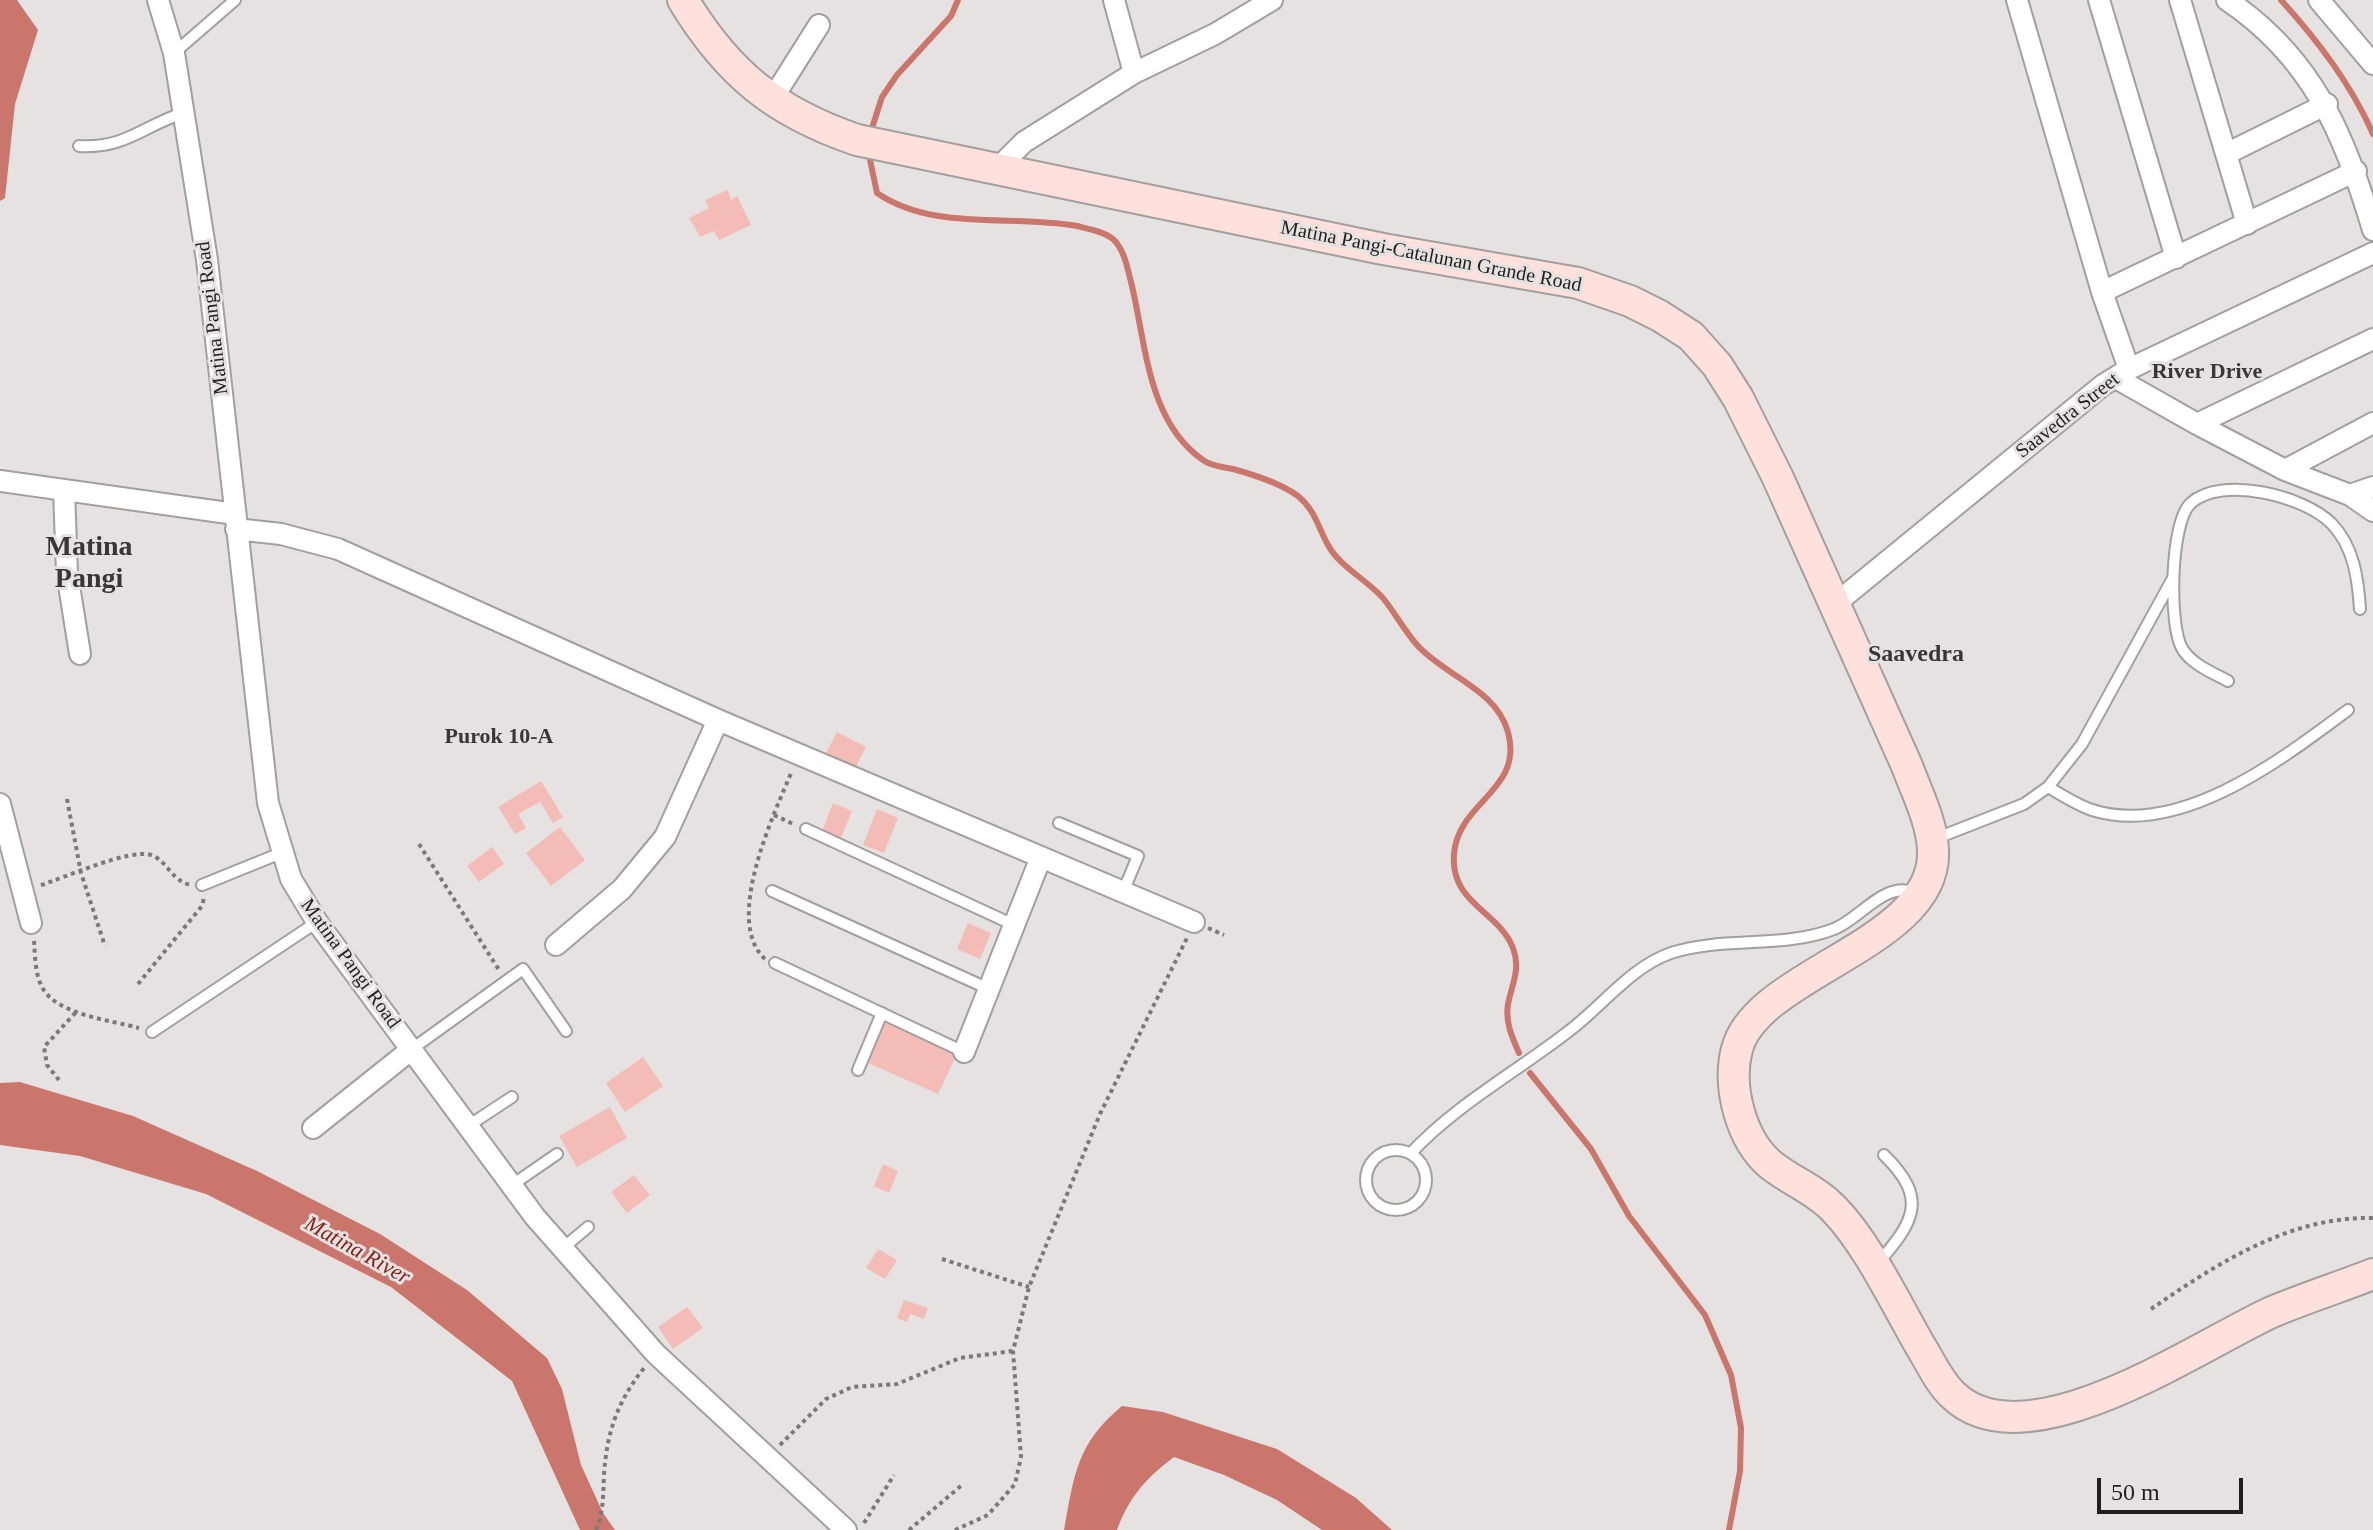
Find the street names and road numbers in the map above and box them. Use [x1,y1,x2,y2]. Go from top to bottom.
street label: Matina Pangi-Catalunan Grande Road [1279,216,1583,298]
street label: Matina Pangi Road [192,240,234,396]
street label: Saavedra Street [2011,368,2125,464]
street label: Matina Pangi Road [295,894,405,1034]

